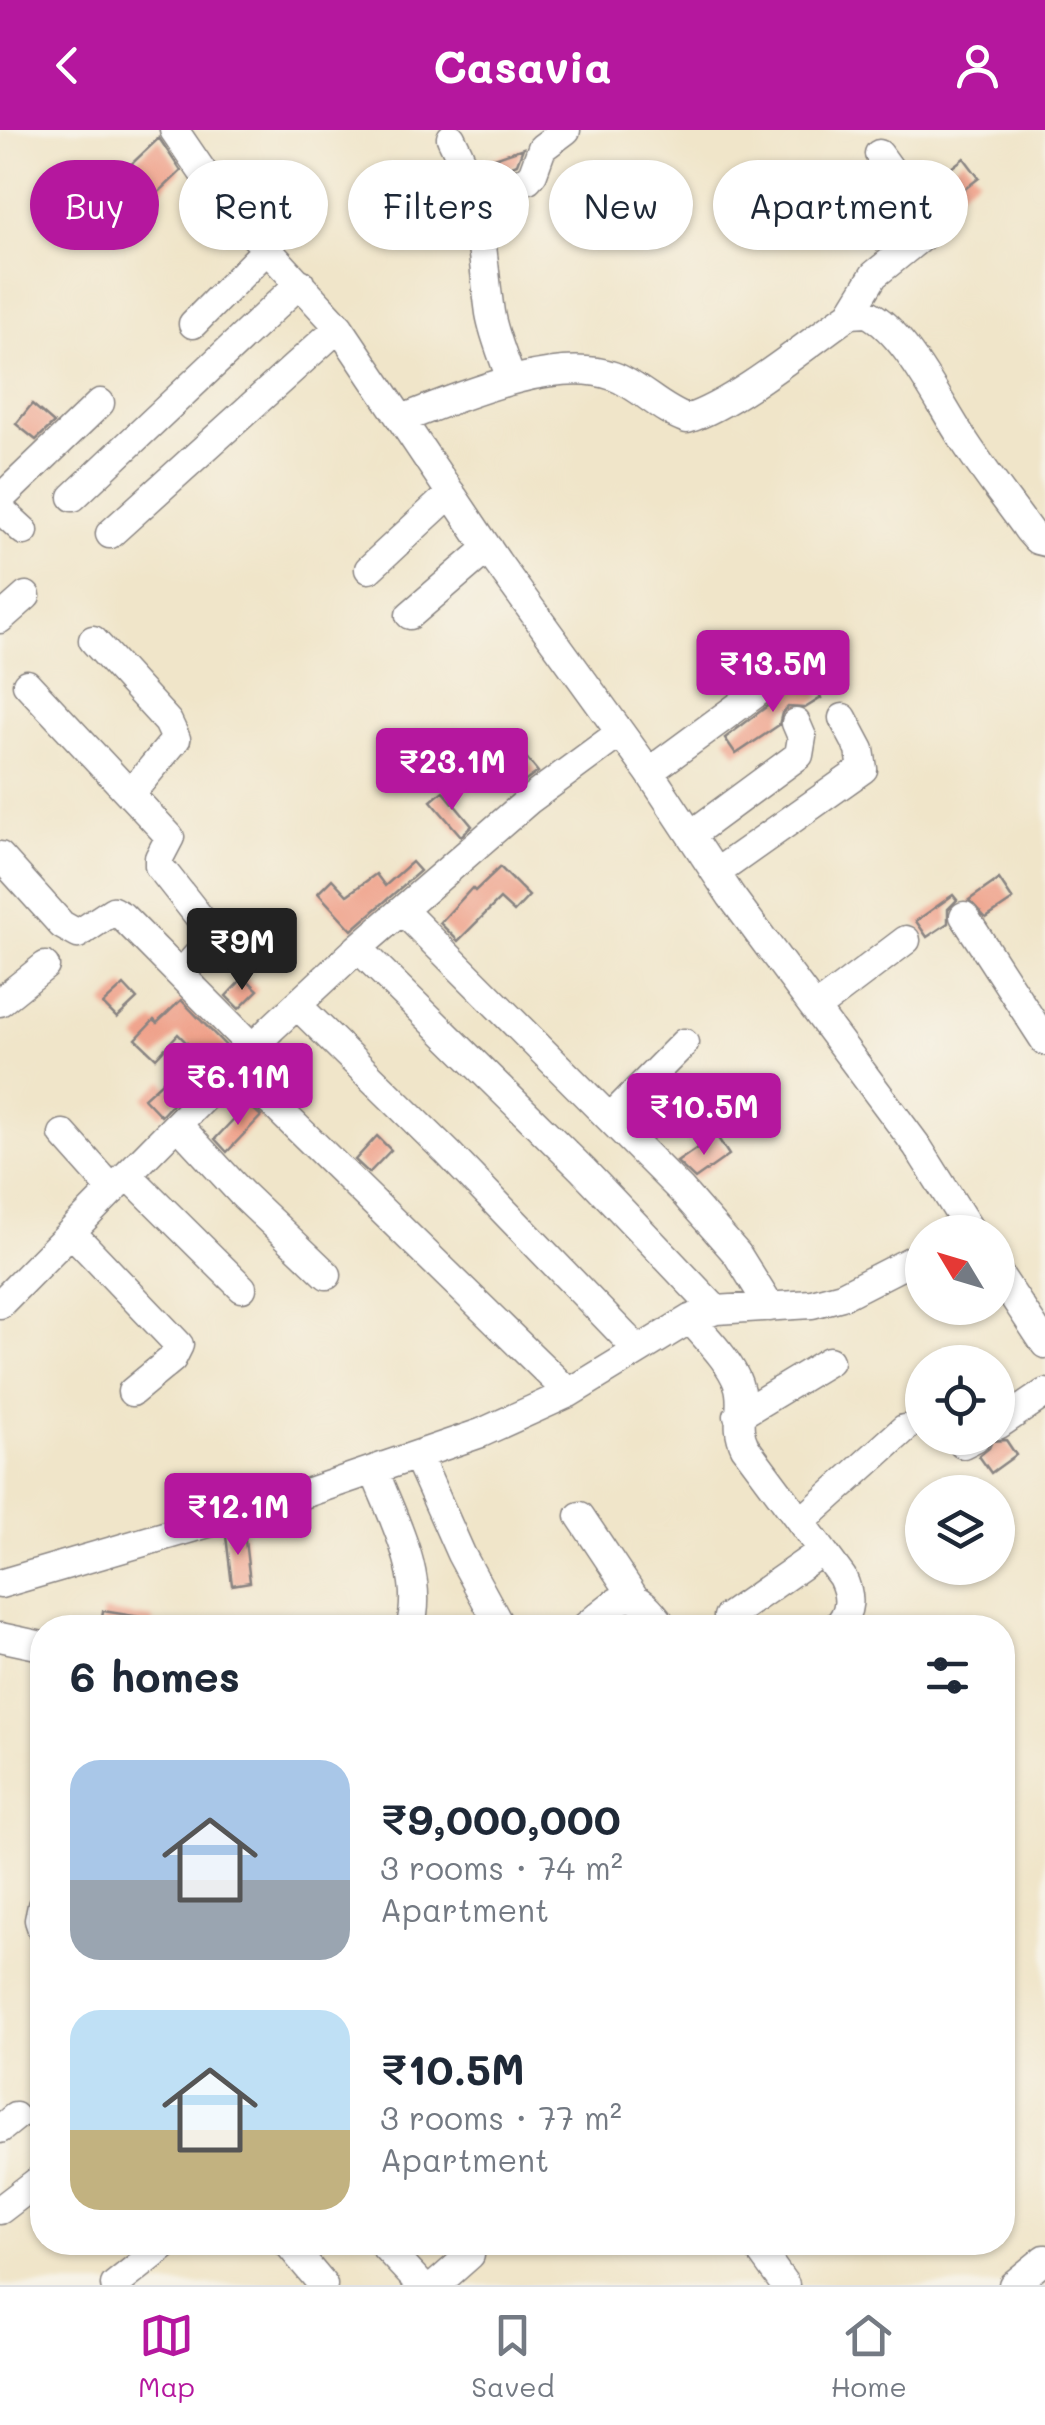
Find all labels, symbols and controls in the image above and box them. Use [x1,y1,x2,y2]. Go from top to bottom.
text: Casavia [433,36,612,94]
icon: back [40,38,95,93]
icon: person [950,38,1005,93]
chip: Buy [30,160,159,250]
chip: Rent [179,160,328,250]
chip: Filters [348,160,529,250]
chip: New [549,160,693,250]
chip: Apartment [713,160,968,250]
pin: ₹13.5M [692,630,854,715]
text: ₹13.5M [719,641,828,683]
pin: ₹23.1M [371,728,533,813]
text: ₹23.1M [398,739,506,781]
pin: ₹9M [194,908,290,993]
text: ₹9M [209,919,275,961]
pin: ₹6.11M [157,1043,319,1128]
text: ₹6.11M [186,1054,290,1096]
pin: ₹10.5M [623,1073,785,1158]
text: ₹10.5M [649,1084,759,1126]
north arrow [905,1215,1015,1325]
map controls [905,1215,1015,1585]
button: locate [905,1345,1015,1455]
pin: ₹12.1M [157,1473,319,1558]
button: layers [905,1475,1015,1585]
text: ₹12.1M [186,1484,290,1526]
text: 6 homes [70,1648,240,1703]
icon: filters [920,1648,975,1703]
text: ₹9,000,000 [380,1791,621,1846]
icon: home [150,1800,270,1920]
text: 3 rooms · 74 m² [380,1846,623,1888]
text: Apartment [380,1888,549,1930]
text: ₹10.5M [380,2041,525,2096]
icon: home [150,2050,270,2170]
text: 3 rooms · 77 m² [380,2096,622,2138]
text: Apartment [380,2138,549,2180]
tab: Map [138,2308,195,2404]
tab: Saved [471,2308,554,2404]
tab: Home [831,2308,907,2404]

